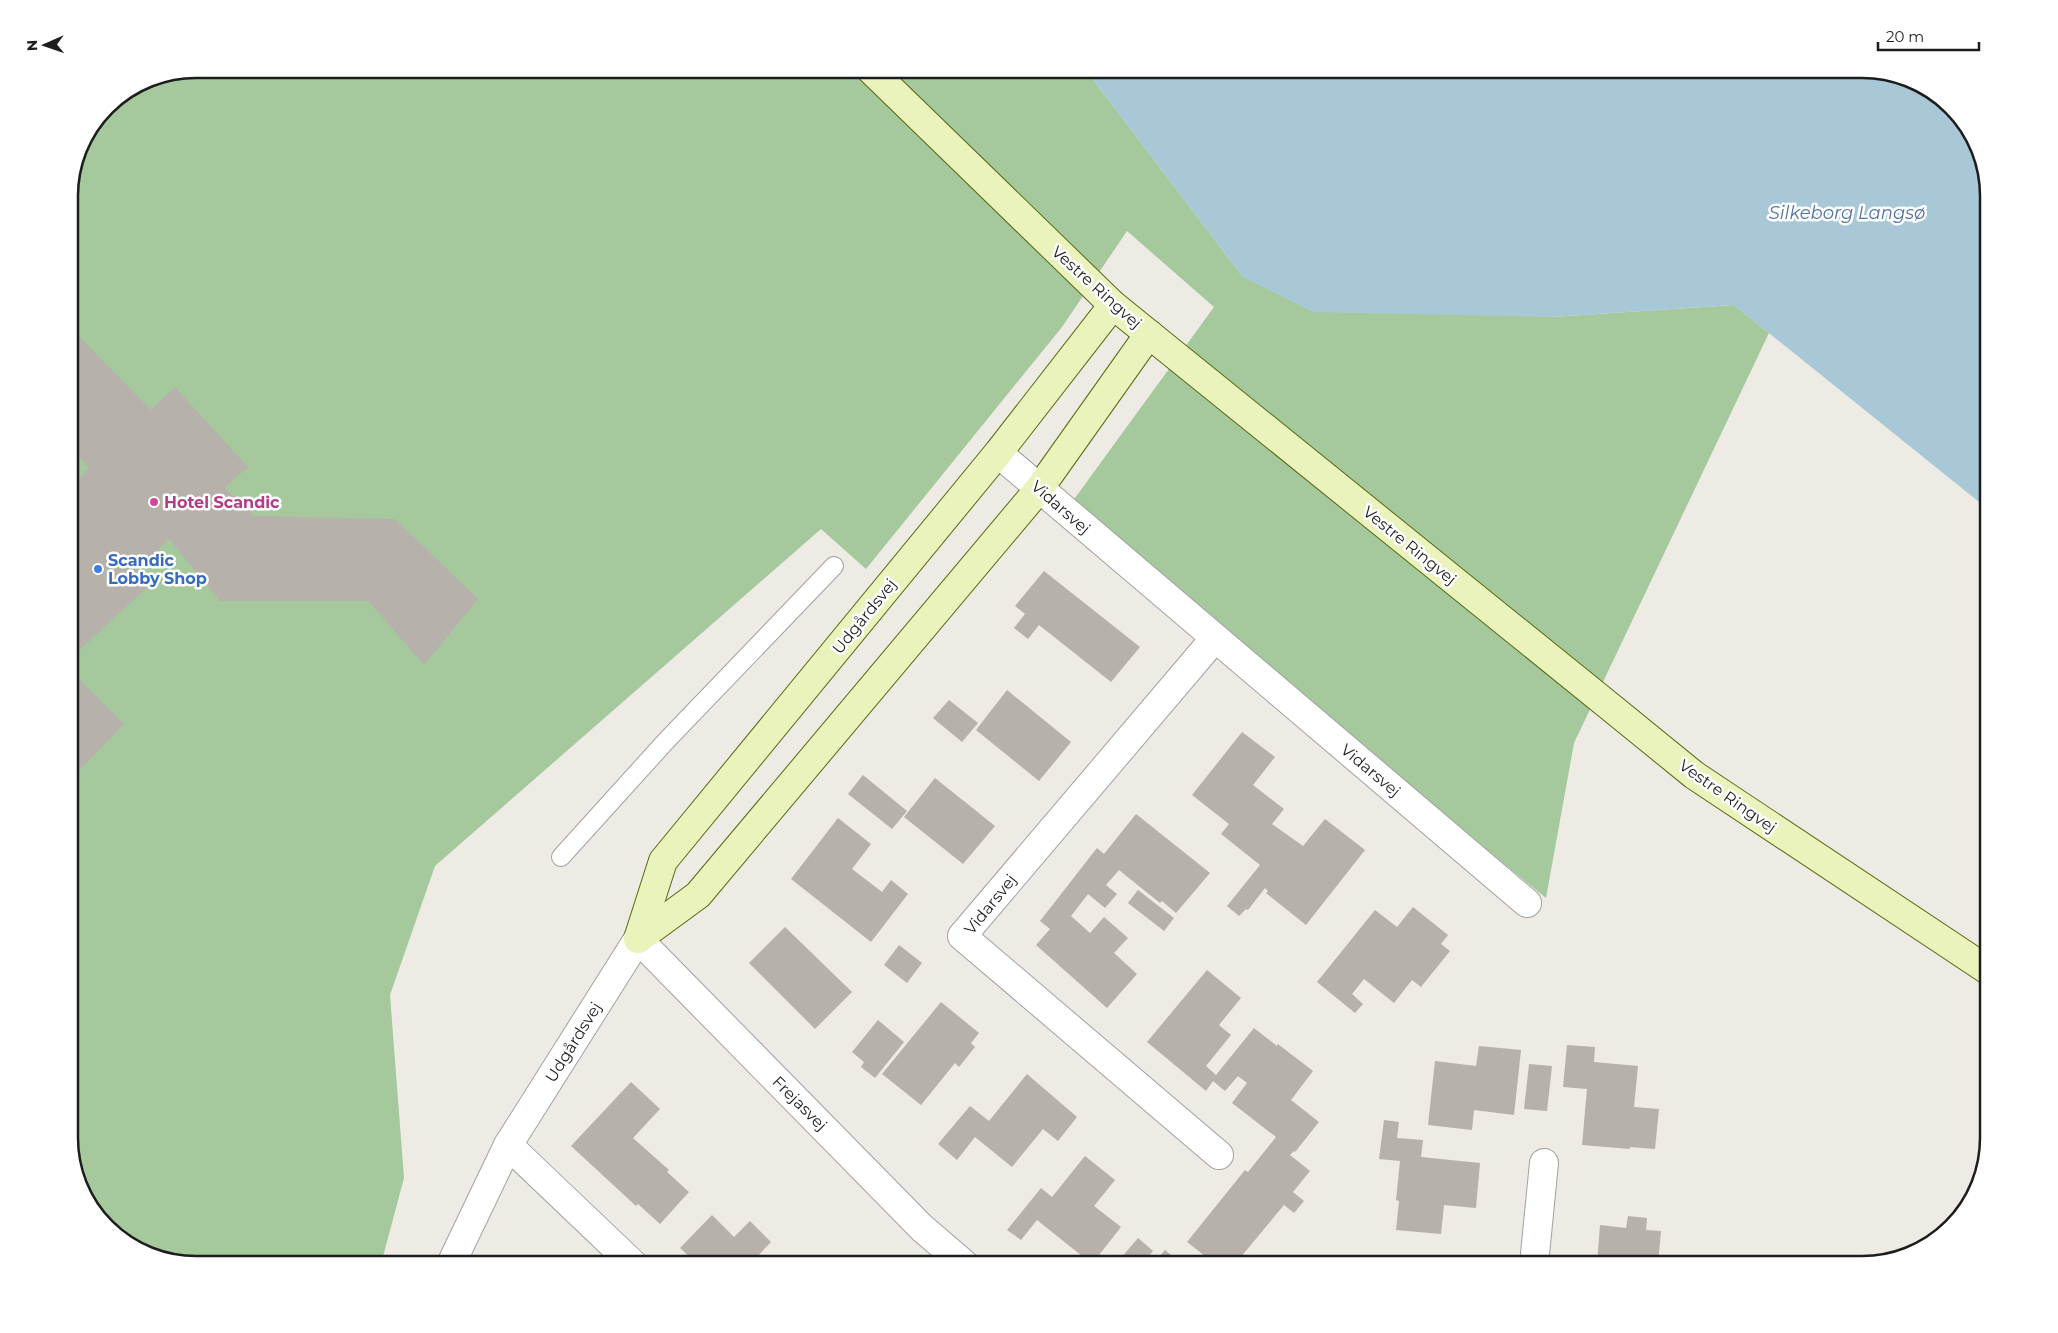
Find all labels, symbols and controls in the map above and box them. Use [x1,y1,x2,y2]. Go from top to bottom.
north arrow [20,20,70,70]
scale bar [1878,20,1979,52]
text: 20 m [1886,27,1924,46]
text: N [23,39,41,51]
water label: Silkeborg Langsø [1769,202,1925,224]
street label: Vestre Ringvej [1048,242,1146,333]
street label: Vidarsvej [1027,477,1094,538]
place label: Hotel Scandic [164,493,280,512]
marker: Hotel Scandic [148,496,160,508]
street label: Vestre Ringvej [1359,502,1460,589]
place label: Scandic Lobby Shop [108,551,207,588]
marker: Scandic Lobby Shop [92,563,104,575]
street label: Udgårdsvej [828,575,900,658]
street label: Vidarsvej [1337,740,1404,801]
street label: Vestre Ringvej [1675,756,1780,837]
street label: Vidarsvej [960,870,1020,938]
street label: Udgårdsvej [541,999,606,1086]
street label: Frejasvej [768,1072,831,1135]

